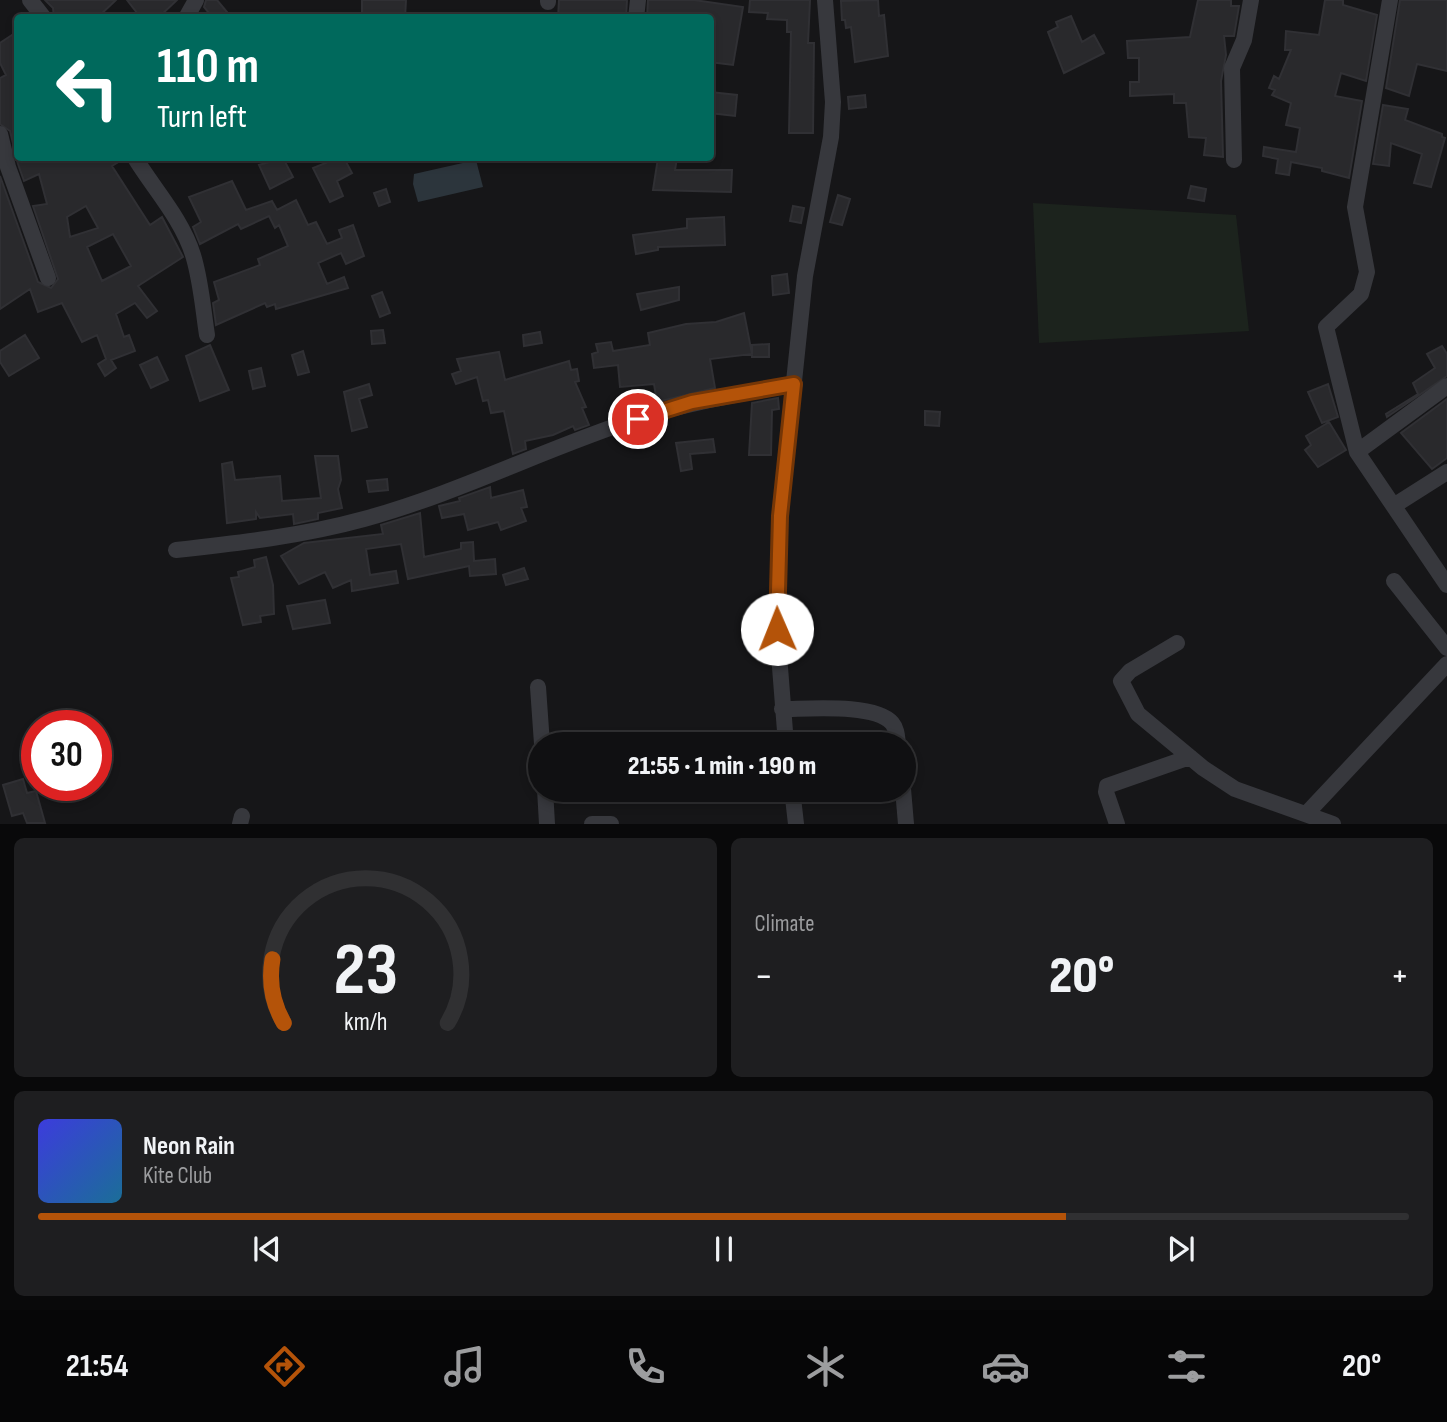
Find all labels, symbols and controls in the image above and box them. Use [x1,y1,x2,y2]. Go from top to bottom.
text: 110 m [157,38,259,97]
icon: left [42,42,133,133]
text: Turn left [157,98,247,137]
pin [608,389,668,449]
icon: arrive [619,400,657,438]
position arrow [740,592,814,666]
speed limit sign: 30 [21,710,112,801]
text: 21:55 · 1 min · 190 m [628,751,816,782]
text: Climate [755,910,814,938]
text: 23 [333,928,398,1016]
text: 20° [1049,945,1114,1008]
text: − [755,954,773,999]
text: + [1390,954,1409,999]
text: km/h [344,1007,387,1038]
text: Neon Rain [143,1131,235,1162]
text: Kite Club [143,1162,212,1190]
icon: previous [248,1230,286,1268]
icon: pause [705,1230,743,1268]
icon: next [1162,1230,1200,1268]
icon: directions [260,1342,309,1391]
icon: music [440,1342,489,1391]
icon: phone [621,1342,670,1391]
icon: climate [801,1342,850,1391]
icon: car [981,1342,1030,1391]
icon: filters [1162,1342,1211,1391]
text: 21:54 [66,1347,128,1386]
text: 20° [1342,1347,1381,1386]

